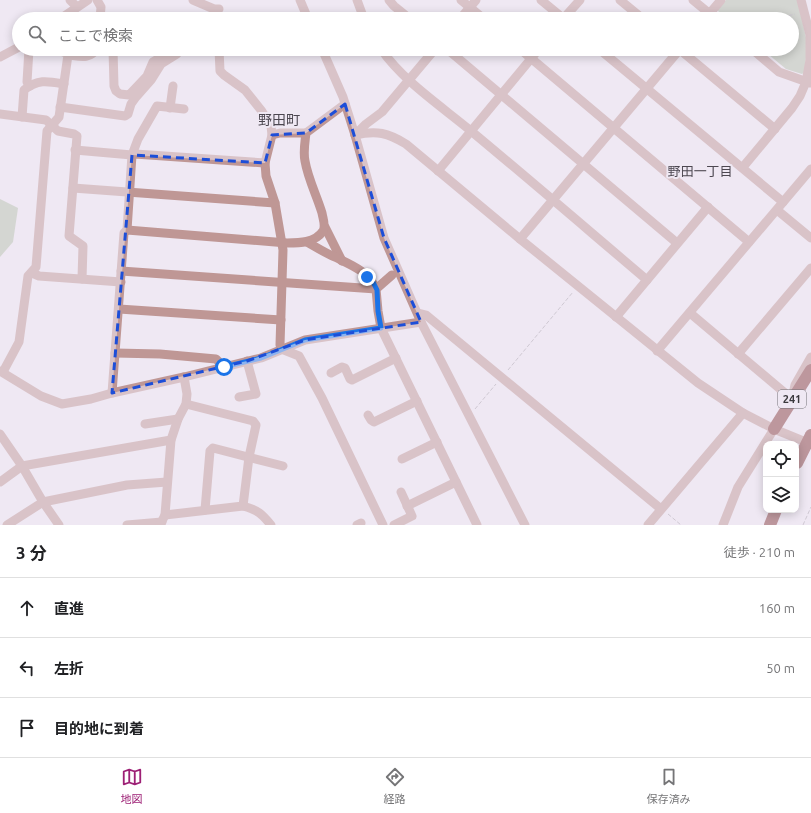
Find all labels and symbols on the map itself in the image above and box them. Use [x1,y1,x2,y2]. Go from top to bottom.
district label: 野田町 [258,112,300,128]
district label: 野田一丁目 [667,164,733,178]
route end [358,268,376,286]
route start [215,358,233,376]
road number: 241 [778,390,806,408]

